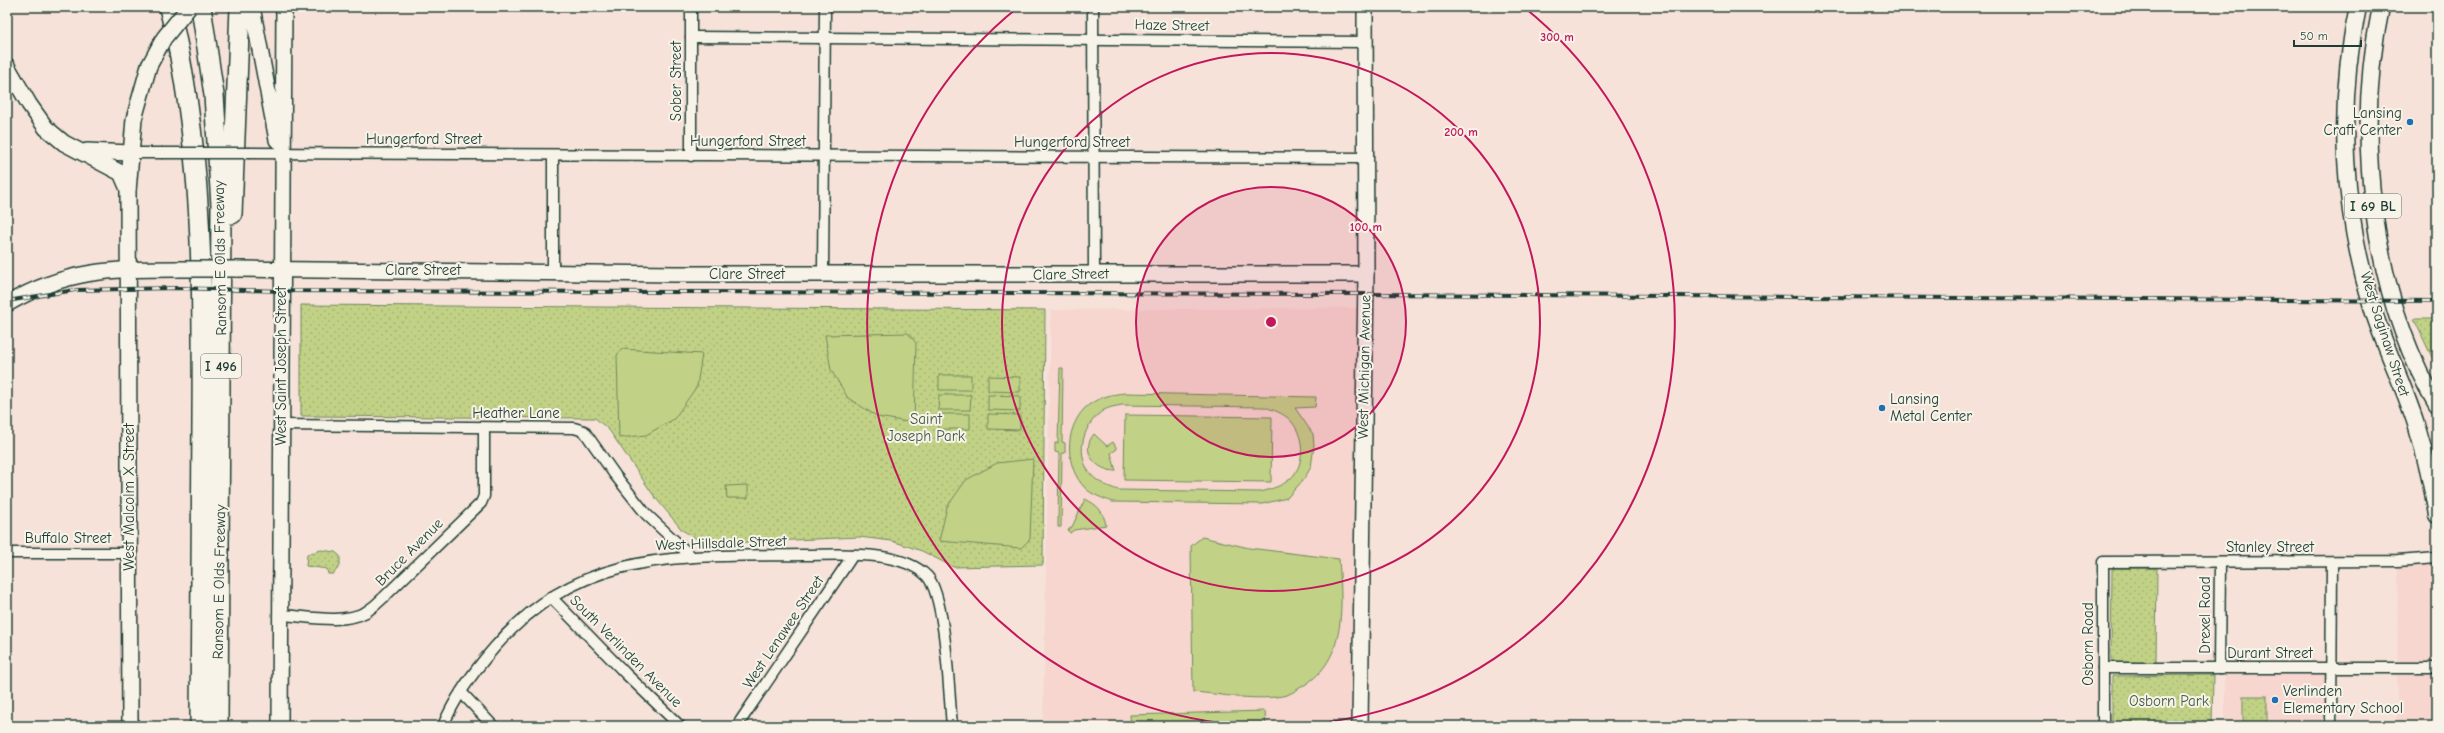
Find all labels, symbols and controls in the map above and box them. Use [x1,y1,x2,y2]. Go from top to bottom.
street label: Haze Street [1134,15,1210,35]
scale bar [2294,22,2361,48]
text: 50 m [2300,29,2328,43]
text: 300 m [1540,30,1574,44]
street label: Sober Street [667,40,685,121]
place label: Lansing Craft Center [2324,104,2402,139]
marker: Lansing Craft Center [2405,117,2415,127]
text: 200 m [1444,125,1478,139]
street label: Hungerford Street [366,130,483,148]
street label: Hungerford Street [690,132,807,150]
street label: Hungerford Street [1014,133,1131,151]
street label: Ransom E Olds Freeway [210,180,230,336]
road number: I 69 BL [2345,194,2401,218]
text: 100 m [1350,220,1382,234]
street label: Clare Street [385,261,462,279]
street label: Clare Street [1033,264,1110,284]
street label: Clare Street [709,265,786,283]
street label: West Saginaw Street [2356,269,2414,399]
street label: West Saint Joseph Street [272,286,290,446]
street label: West Michigan Avenue [1354,294,1374,439]
centre of rings [1264,315,1278,329]
road number: I 496 [201,354,241,378]
place label: Lansing Metal Center [1890,390,1972,425]
marker: Lansing Metal Center [1877,403,1887,413]
street label: Heather Lane [472,404,560,422]
park label: Saint Joseph Park [887,410,966,445]
street label: West Malcolm X Street [120,423,138,571]
street label: Ransom E Olds Freeway [209,504,229,660]
street label: Bruce Avenue [371,514,447,590]
street label: Buffalo Street [25,529,112,547]
street label: West Hillsdale Street [655,532,788,554]
street label: Stanley Street [2226,538,2315,556]
street label: West Lenawee Street [739,572,828,692]
street label: Drexel Road [2196,576,2214,654]
street label: South Verlinden Avenue [566,591,686,711]
street label: Osborn Road [2079,602,2097,686]
street label: Durant Street [2227,644,2314,662]
place label: Verlinden Elementary School [2283,682,2403,717]
park label: Osborn Park [2129,692,2210,710]
marker: Verlinden Elementary School [2270,695,2280,705]

